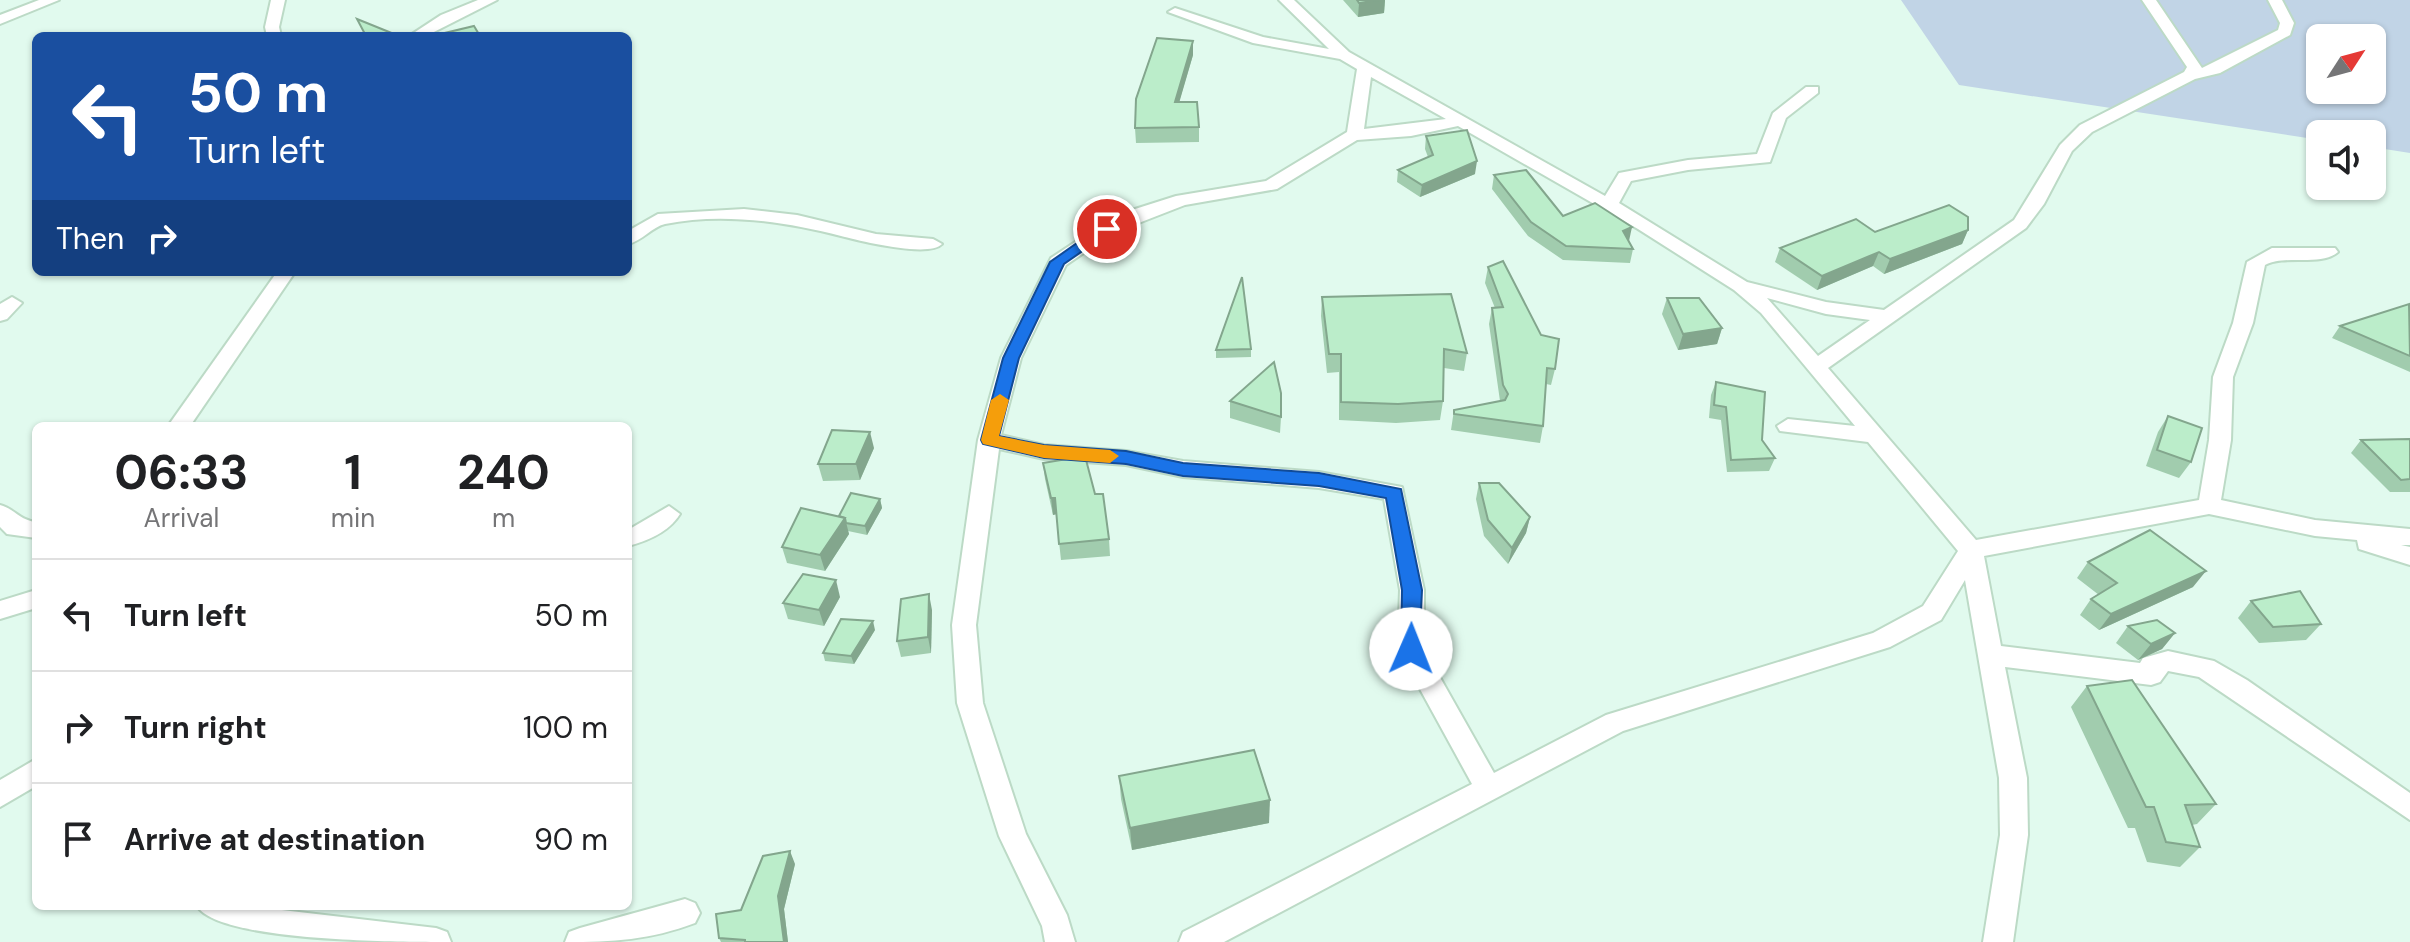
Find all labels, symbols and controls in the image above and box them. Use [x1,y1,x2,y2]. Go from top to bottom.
north arrow [2306,24,2386,104]
map controls [2306,24,2386,200]
text: 50 m [188,56,328,129]
icon: left [56,64,160,168]
button: sound [2306,120,2386,200]
text: Turn left [188,127,325,174]
pin [1073,195,1141,263]
icon: arrive [1085,207,1129,251]
icon: right [140,216,184,260]
text: Then [56,219,124,258]
text: 06:33 [114,441,249,504]
text: 1 [344,441,362,504]
text: 240 [457,441,550,504]
text: Arrival [144,501,219,535]
text: min [331,501,375,535]
text: m [492,501,515,535]
icon: left [56,593,100,637]
text: Turn left [124,596,247,635]
text: 50 m [534,596,608,635]
position arrow [1369,607,1453,691]
icon: right [56,705,100,749]
text: Turn right [124,708,267,747]
text: 100 m [523,708,608,747]
icon: arrive [56,817,100,861]
text: Arrive at destination [124,820,425,859]
text: 90 m [534,820,608,859]

